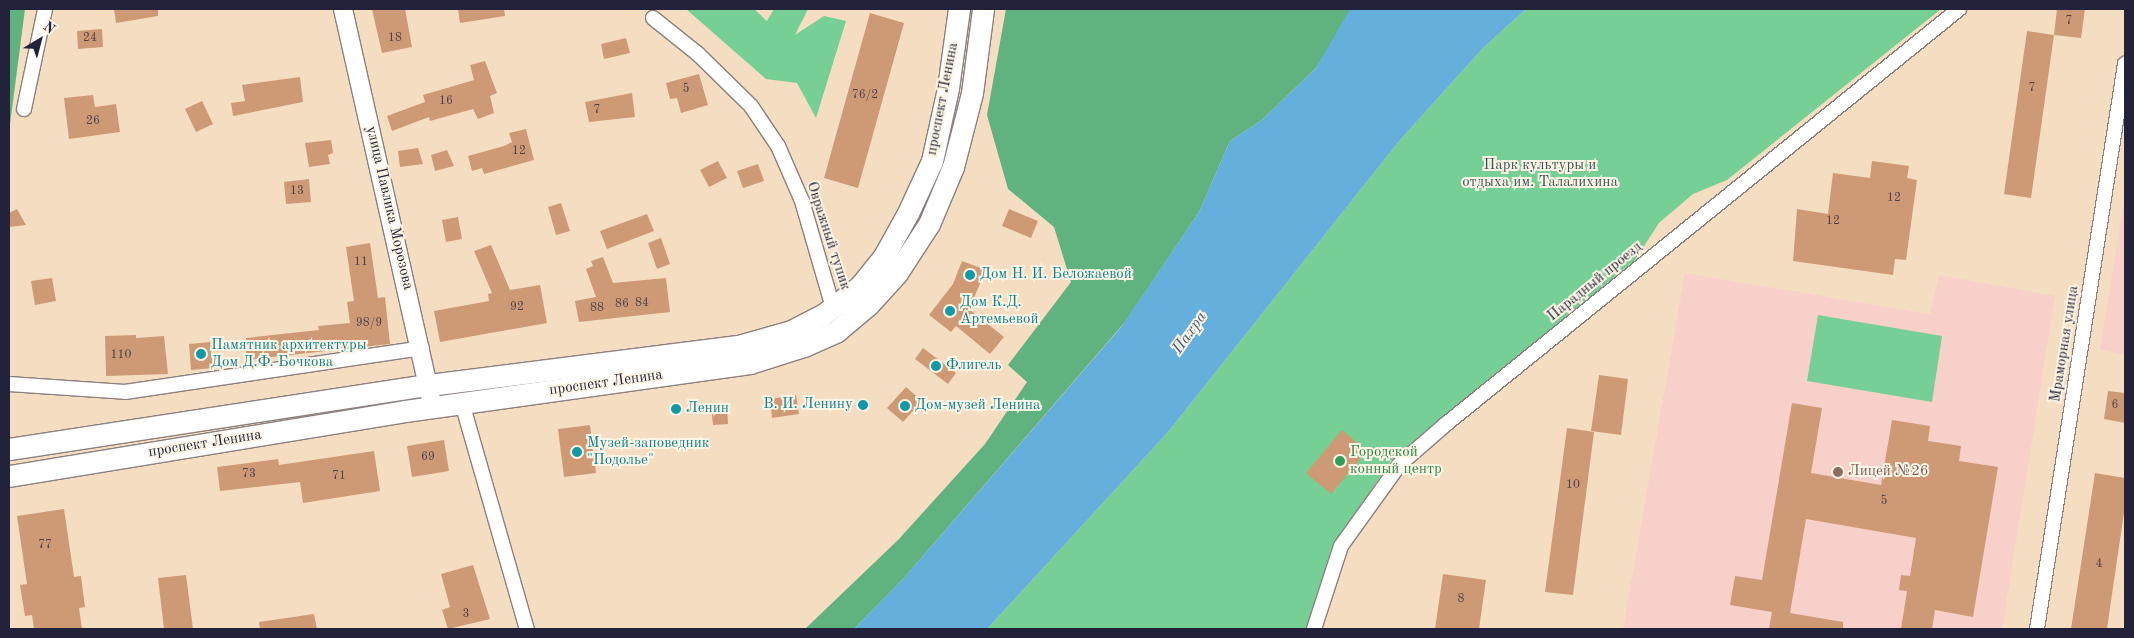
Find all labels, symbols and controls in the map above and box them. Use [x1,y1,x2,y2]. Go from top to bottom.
north arrow [15,15,65,65]
house number: 7 [2066,15,2072,29]
text: N [41,19,58,37]
house number: 24 [83,32,97,46]
house number: 18 [388,32,402,46]
street label: проспект Ленина [923,41,963,157]
house number: 7 [2029,82,2035,96]
house number: 5 [683,83,689,97]
house number: 76/2 [852,89,878,103]
house number: 16 [439,95,453,109]
house number: 7 [594,104,600,118]
house number: 26 [86,115,100,129]
street label: улица Павлика Морозова [361,124,417,292]
house number: 12 [512,145,526,159]
park label: Парк культуры и отдыха им. Талалихина [1462,156,1618,191]
street label: Овражный тупик [802,180,854,292]
house number: 13 [290,185,304,199]
house number: 12 [1887,192,1901,206]
house number: 12 [1826,215,1840,229]
street label: Парадный проезд [1544,238,1646,326]
house number: 11 [354,256,368,270]
place label: Дом Н. И. Беложаевой [980,266,1132,284]
marker: Дом Н. И. Беложаевой [964,269,976,281]
street label: Мраморная улица [2047,285,2083,403]
place label: Дом К.Д. Артемьевой [960,293,1038,328]
house number: 84 [635,297,649,311]
house number: 86 [615,298,629,312]
house number: 92 [510,301,524,315]
house number: 88 [590,302,604,316]
marker: Дом К.Д. Артемьевой [944,305,956,317]
water label: Пахра [1169,308,1211,358]
house number: 98/9 [356,317,382,331]
place label: Памятник архитектуры Дом Д.Ф. Бочкова [211,336,367,371]
marker: Памятник архитектуры Дом Д.Ф. Бочкова [195,348,207,360]
house number: 110 [111,349,131,363]
place label: Флигель [946,357,1001,375]
marker: Флигель [930,360,942,372]
street label: проспект Ленина [548,366,664,400]
place label: В. И. Ленину [763,396,853,414]
place label: Дом-музей Ленина [915,397,1040,415]
marker: В. И. Ленину [857,399,869,411]
house number: 6 [2112,399,2118,413]
place label: Ленин [686,400,729,418]
marker: Дом-музей Ленина [899,400,911,412]
marker: Ленин [670,403,682,415]
street label: проспект Ленина [147,426,263,462]
place label: Музей-заповедник "Подолье" [587,434,709,469]
place label: Городской конный центр [1350,443,1442,478]
marker: Музей-заповедник "Подолье" [571,446,583,458]
house number: 69 [421,451,435,465]
marker: Городской конный центр [1334,455,1346,467]
place label: Лицей №26 [1848,463,1929,481]
marker: Лицей №26 [1832,466,1844,478]
house number: 73 [242,468,256,482]
house number: 71 [332,470,346,484]
house number: 10 [1566,479,1580,493]
house number: 5 [1881,495,1887,509]
house number: 77 [38,539,52,553]
house number: 4 [2096,558,2102,572]
house number: 8 [1458,593,1464,607]
house number: 3 [463,608,469,622]

